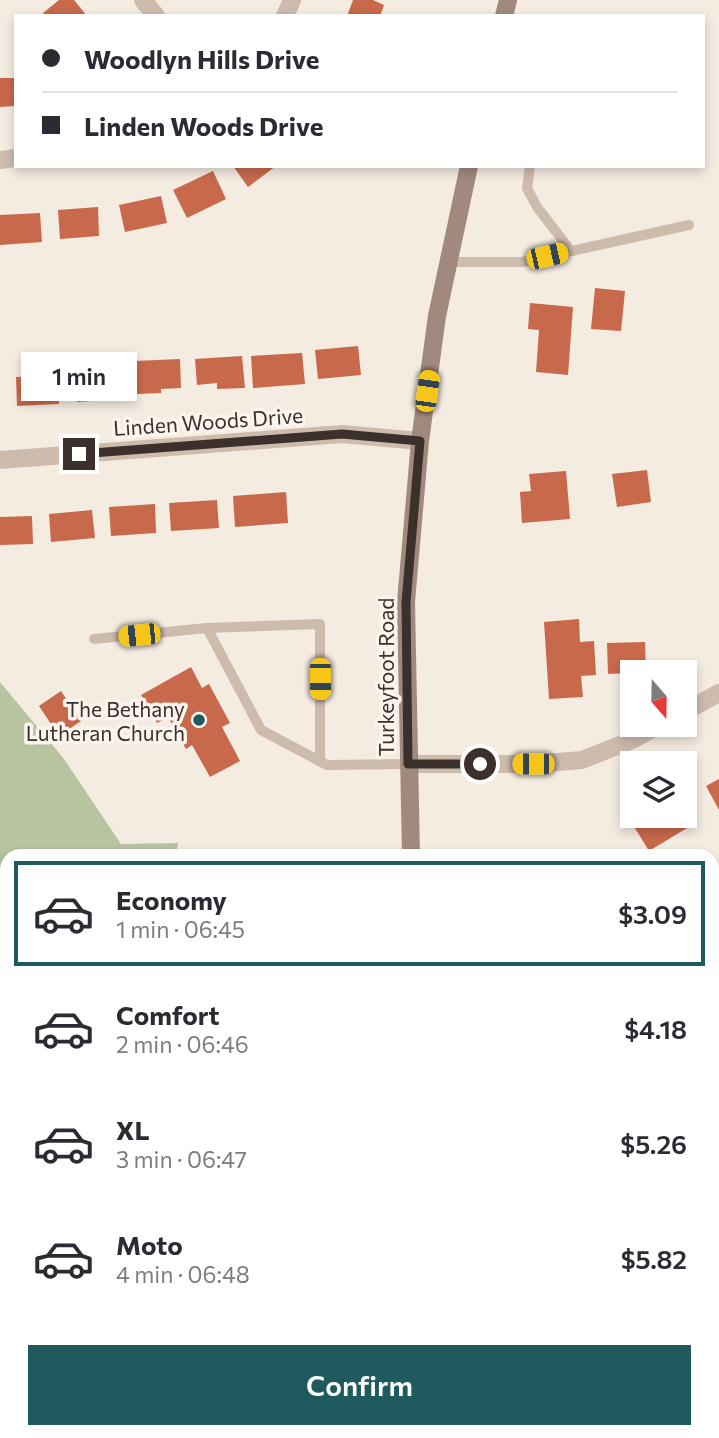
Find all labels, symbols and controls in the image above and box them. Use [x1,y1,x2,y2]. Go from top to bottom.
text: Woodlyn Hills Drive [84,43,319,74]
text: Linden Woods Drive [84,110,323,141]
car [525,241,570,271]
callout: 1 min [21,352,137,402]
text: 1 min [52,362,106,390]
car [414,369,441,413]
street label: Linden Woods Drive [112,402,304,440]
route end [63,438,95,470]
street label: Turkeyfoot Road [373,598,398,756]
car [118,622,161,648]
car [310,658,331,700]
north arrow [620,660,696,737]
map controls [620,660,697,828]
place label: The Bethany Lutheran Church [26,696,185,745]
marker: The Bethany Lutheran Church [191,712,207,728]
route start [464,748,496,780]
button: layers [620,751,697,828]
car [513,754,555,775]
icon: car [32,882,95,945]
text: Economy [116,884,227,915]
text: $3.09 [618,898,687,929]
text: 1 min · 06:45 [116,915,245,943]
icon: car [32,997,95,1060]
text: Comfort [116,999,219,1030]
text: $4.18 [624,1013,687,1044]
text: 2 min · 06:46 [116,1030,249,1058]
icon: car [32,1112,95,1175]
text: XL [116,1114,150,1145]
text: $5.26 [620,1128,687,1159]
text: 3 min · 06:47 [116,1145,247,1173]
icon: car [32,1227,95,1290]
text: Moto [116,1229,183,1260]
text: $5.82 [621,1243,687,1274]
text: 4 min · 06:48 [116,1260,250,1288]
button: Confirm [28,1345,691,1425]

